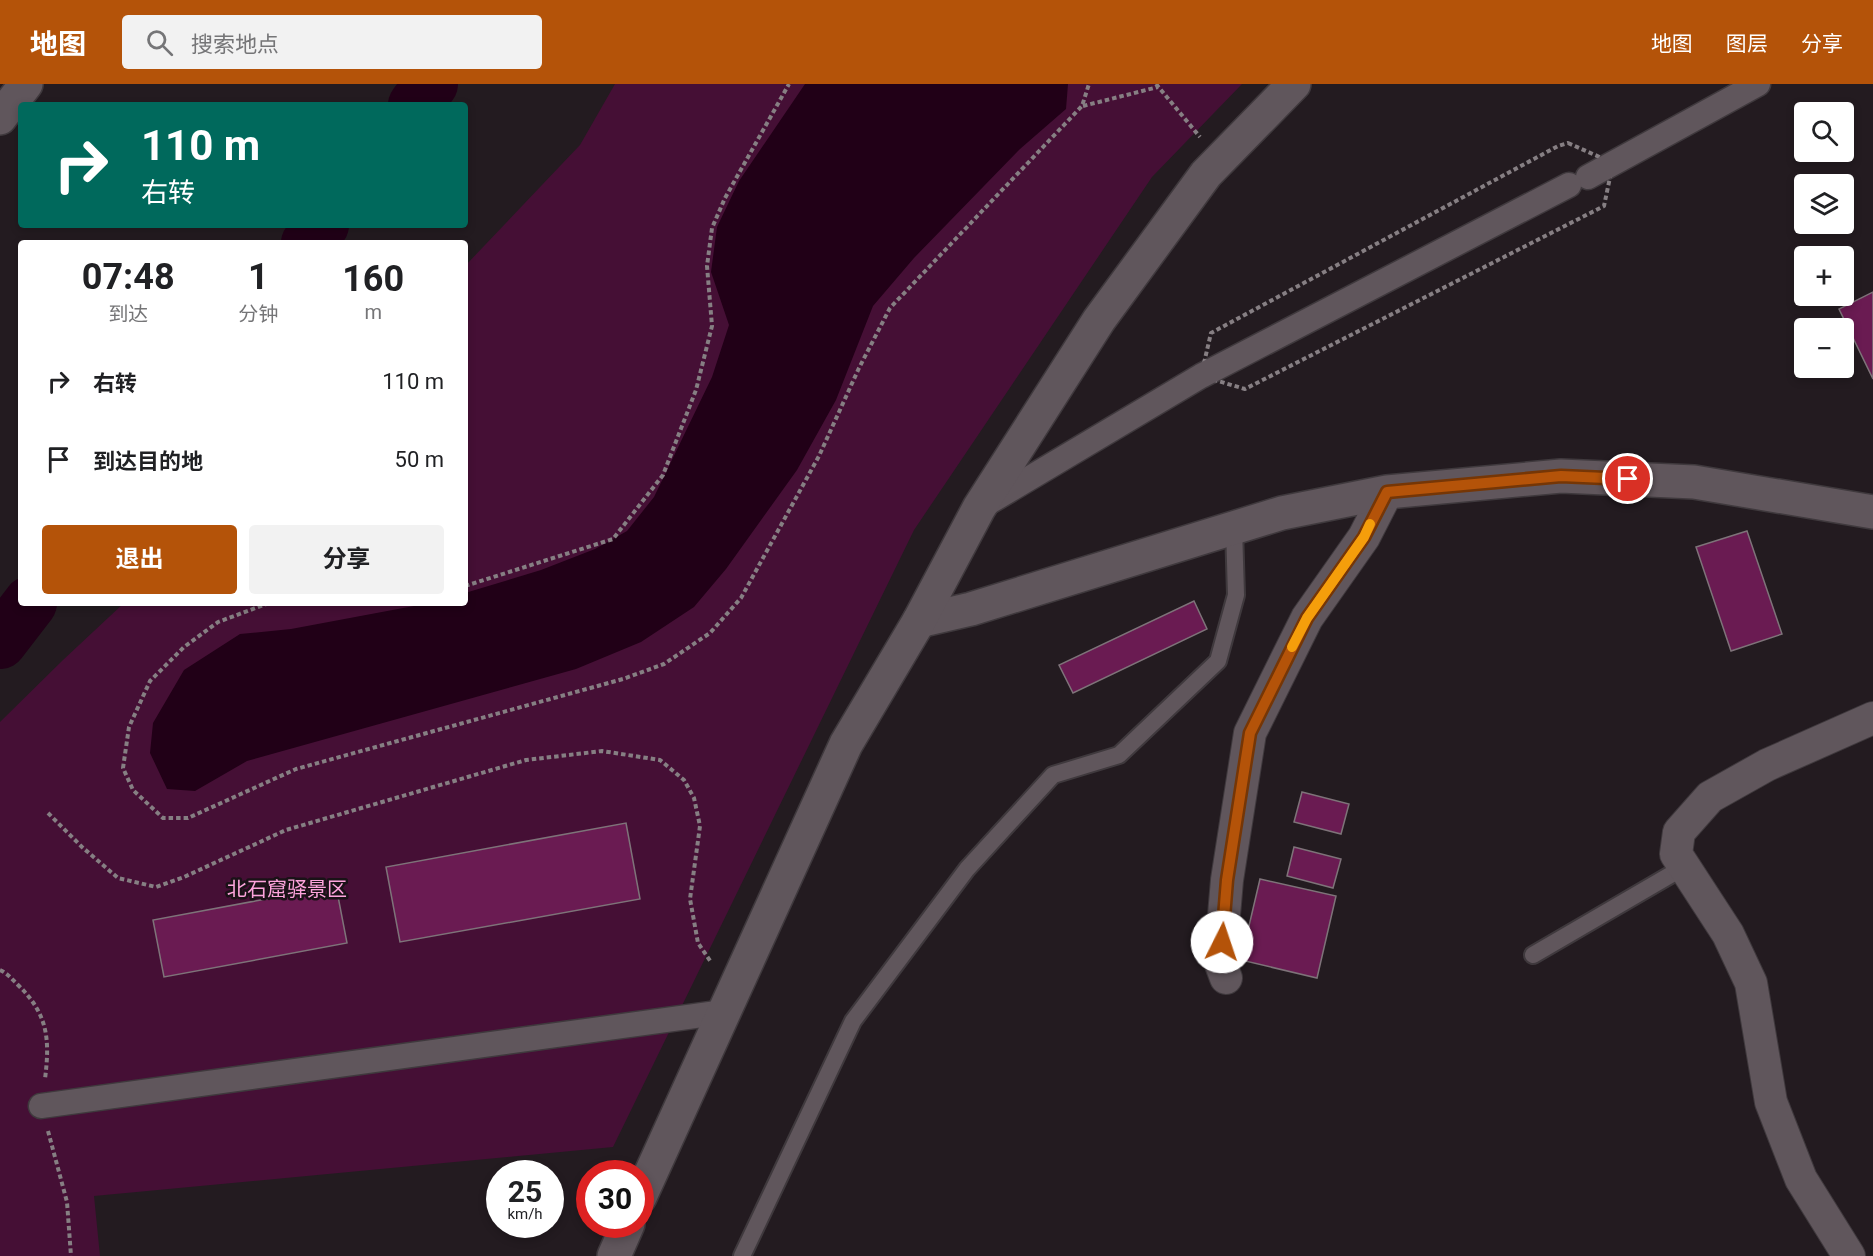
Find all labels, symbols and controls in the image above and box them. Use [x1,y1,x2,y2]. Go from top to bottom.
search box [122,15,542,69]
icon: search [143,26,176,59]
text: 地图 [30,28,86,61]
text: 搜索地点 [191,32,279,57]
text: 地图 [1651,32,1693,56]
text: 图层 [1726,32,1768,56]
text: 分享 [1801,32,1843,56]
map controls [1794,102,1854,378]
button: search [1794,102,1854,162]
text: 110 m [141,121,260,170]
icon: right [42,126,120,204]
button: layers [1794,174,1854,234]
text: 右转 [141,177,195,209]
button: + [1794,246,1854,306]
text: 07:48 [82,256,175,298]
text: 1 [248,256,269,298]
text: 160 [342,258,404,300]
text: m [364,300,382,324]
text: 到达 [108,302,148,326]
text: 分钟 [238,302,278,326]
button: − [1794,318,1854,378]
icon: right [42,365,75,398]
text: 110 m [382,369,444,394]
text: 右转 [93,371,137,396]
icon: arrive [42,443,75,476]
text: 50 m [395,447,444,472]
text: 到达目的地 [93,449,203,474]
pin [1602,453,1653,504]
icon: arrive [1611,462,1644,495]
button: 退出 [42,525,237,594]
button: 分享 [249,525,444,594]
park label: 北石窟驿景区 [227,877,347,901]
position arrow [1190,910,1254,974]
speed limit sign: 30 [576,1160,654,1238]
text: 25 [508,1174,542,1209]
text: km/h [507,1205,543,1223]

